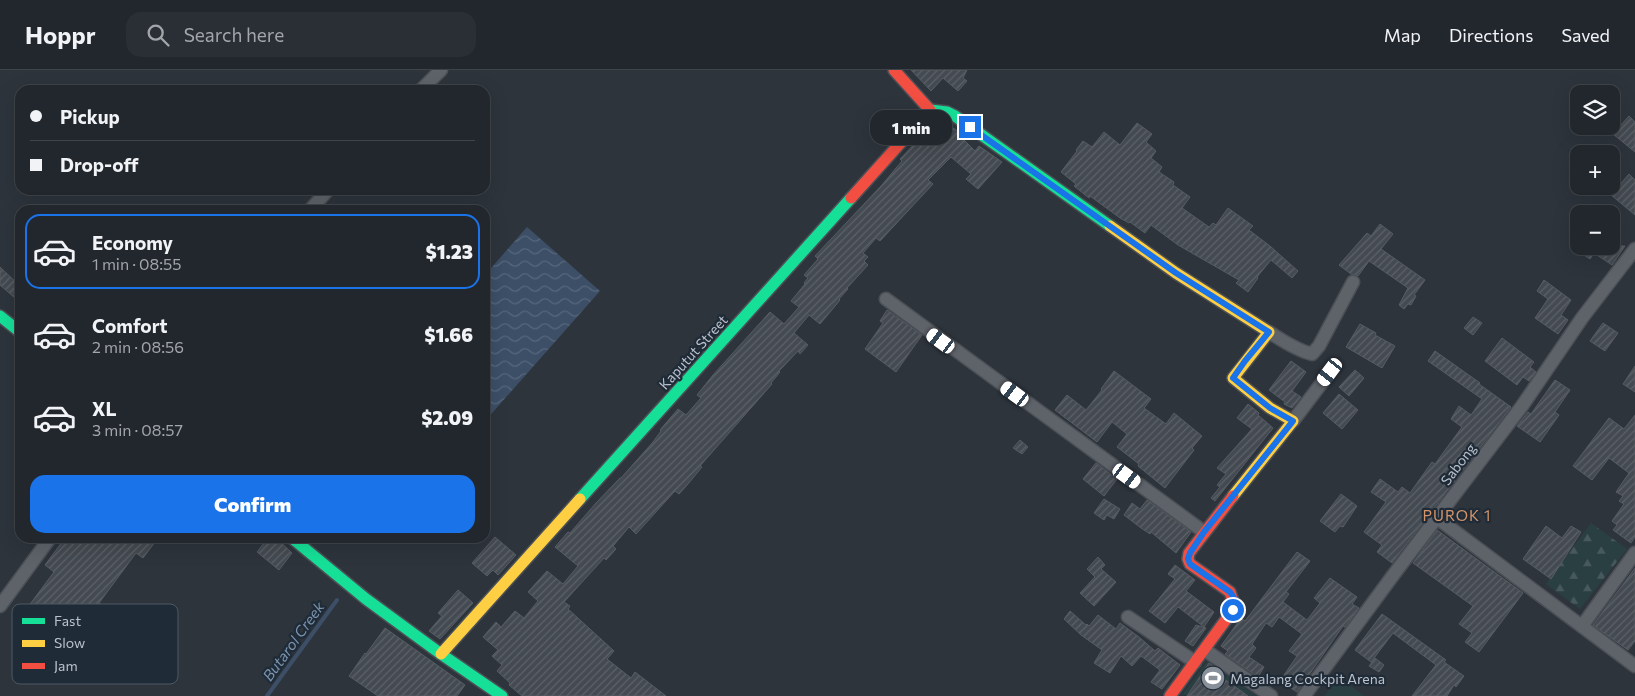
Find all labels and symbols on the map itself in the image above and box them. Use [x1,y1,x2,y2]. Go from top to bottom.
callout: 1 min [870,110,952,144]
route end [959,116,981,138]
street label: Kaputut Street [655,311,731,393]
car [924,326,957,356]
car [1314,356,1345,388]
car [998,379,1031,409]
street label: Sabong [1437,439,1479,488]
car [1110,461,1143,491]
district label: PUROK 1 [1423,506,1491,524]
water label: Butarol Creek [258,597,328,684]
route start [1222,599,1244,621]
legend [12,604,178,684]
text: Fast [54,612,81,629]
text: Slow [54,634,85,651]
text: Jam [54,657,78,674]
sports icon: Magalang Cockpit Arena [1200,665,1226,691]
place label: Magalang Cockpit Arena [1230,670,1385,687]

